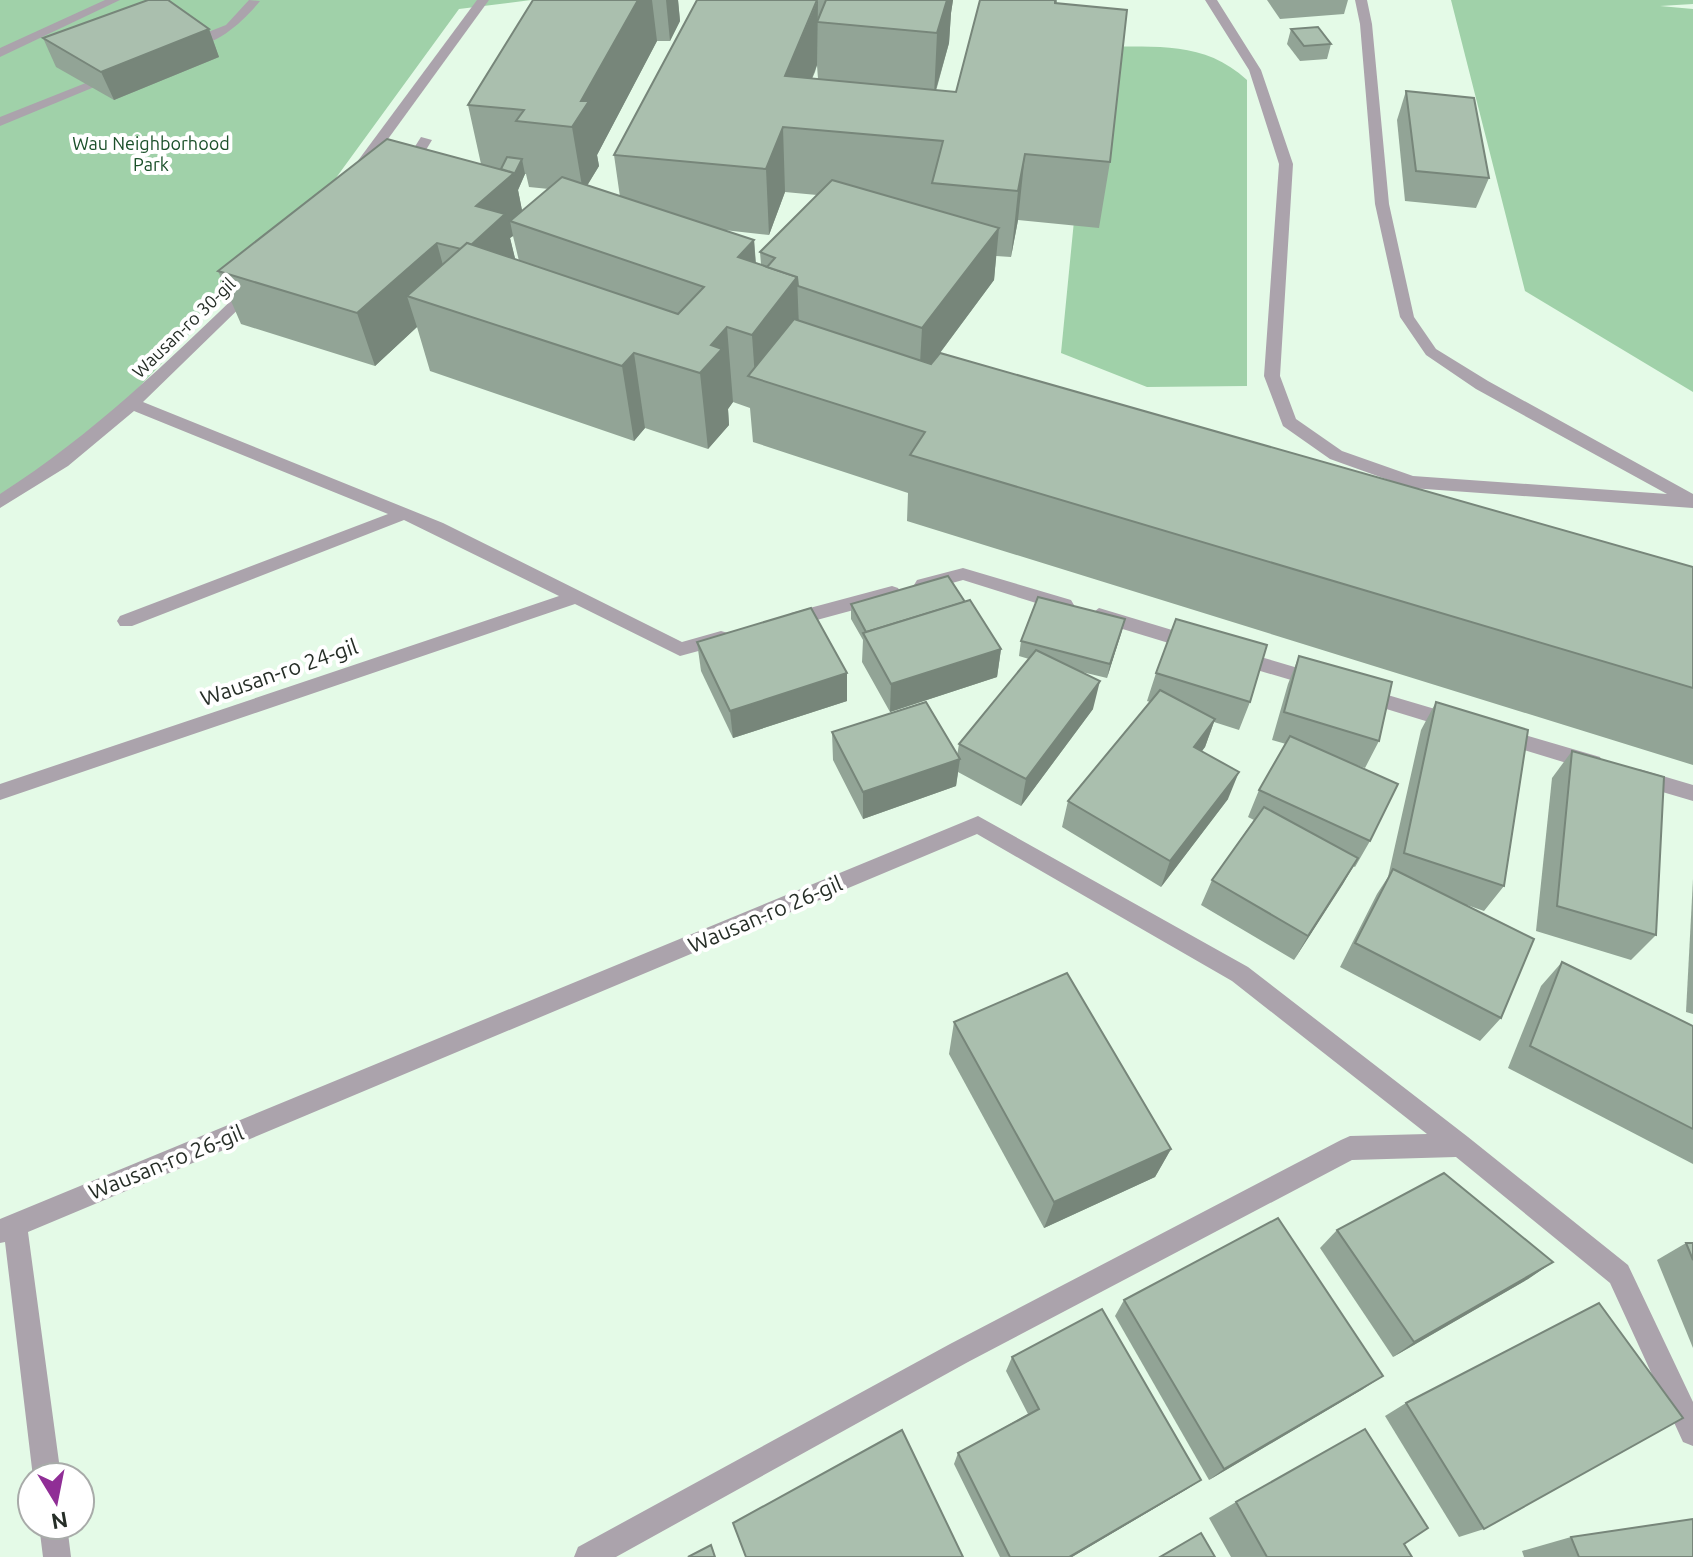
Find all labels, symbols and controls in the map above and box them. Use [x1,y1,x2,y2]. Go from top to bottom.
park label: Wau Neighborhood Park [72,133,230,174]
street label: Wausan-ro 30-gil [128,273,239,381]
street label: Wausan-ro 24-gil [197,633,361,710]
street label: Wausan-ro 26-gil [684,870,846,957]
street label: Wausan-ro 26-gil [85,1119,247,1204]
north arrow [16,1461,96,1541]
text: N [49,1507,70,1535]

